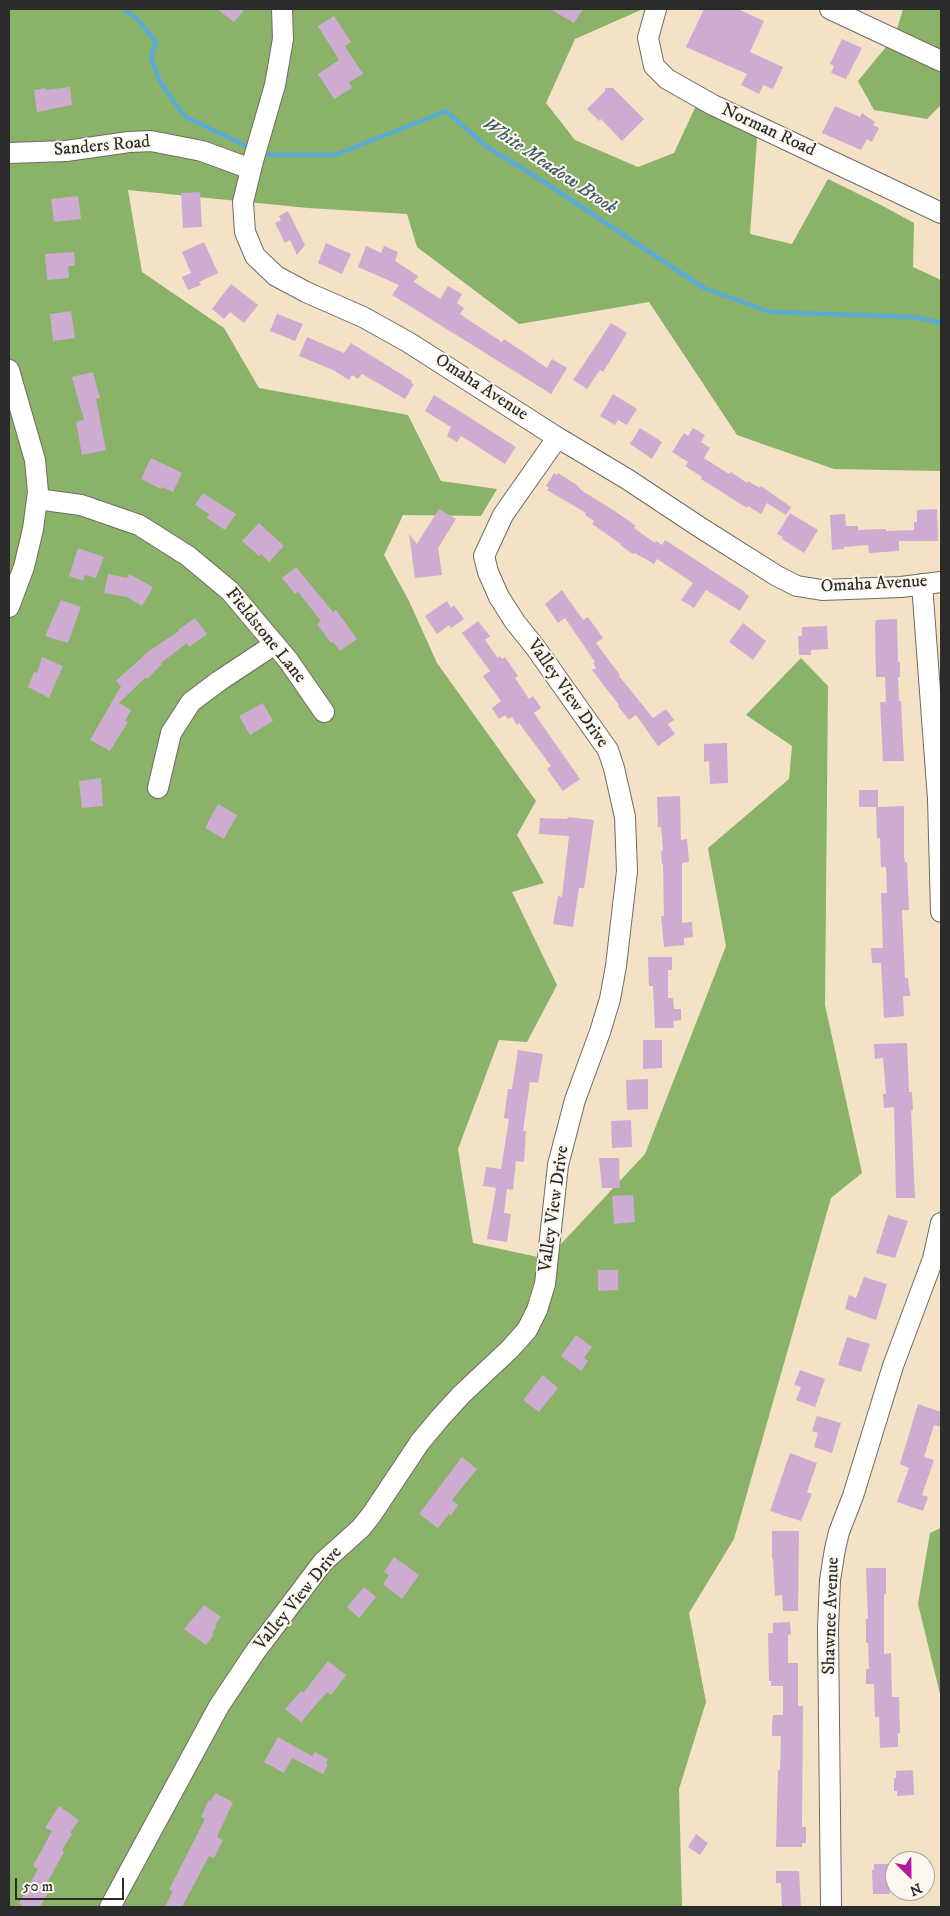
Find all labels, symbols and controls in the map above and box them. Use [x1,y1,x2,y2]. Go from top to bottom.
street label: Norman Road [717,100,819,162]
water label: White Meadow Brook [478,114,620,220]
street label: Sanders Road [53,132,151,162]
street label: Omaha Avenue [430,350,532,426]
street label: Omaha Avenue [820,571,928,599]
street label: Fieldstone Lane [220,584,310,688]
street label: Valley View Drive [522,636,612,752]
street label: Valley View Drive [535,1144,575,1274]
street label: Valley View Drive [251,1543,347,1655]
street label: Shawnee Avenue [819,1557,845,1675]
north arrow [885,1851,935,1901]
scale bar [18,1868,126,1900]
text: 50 m [23,1877,53,1896]
text: N [907,1878,924,1899]

